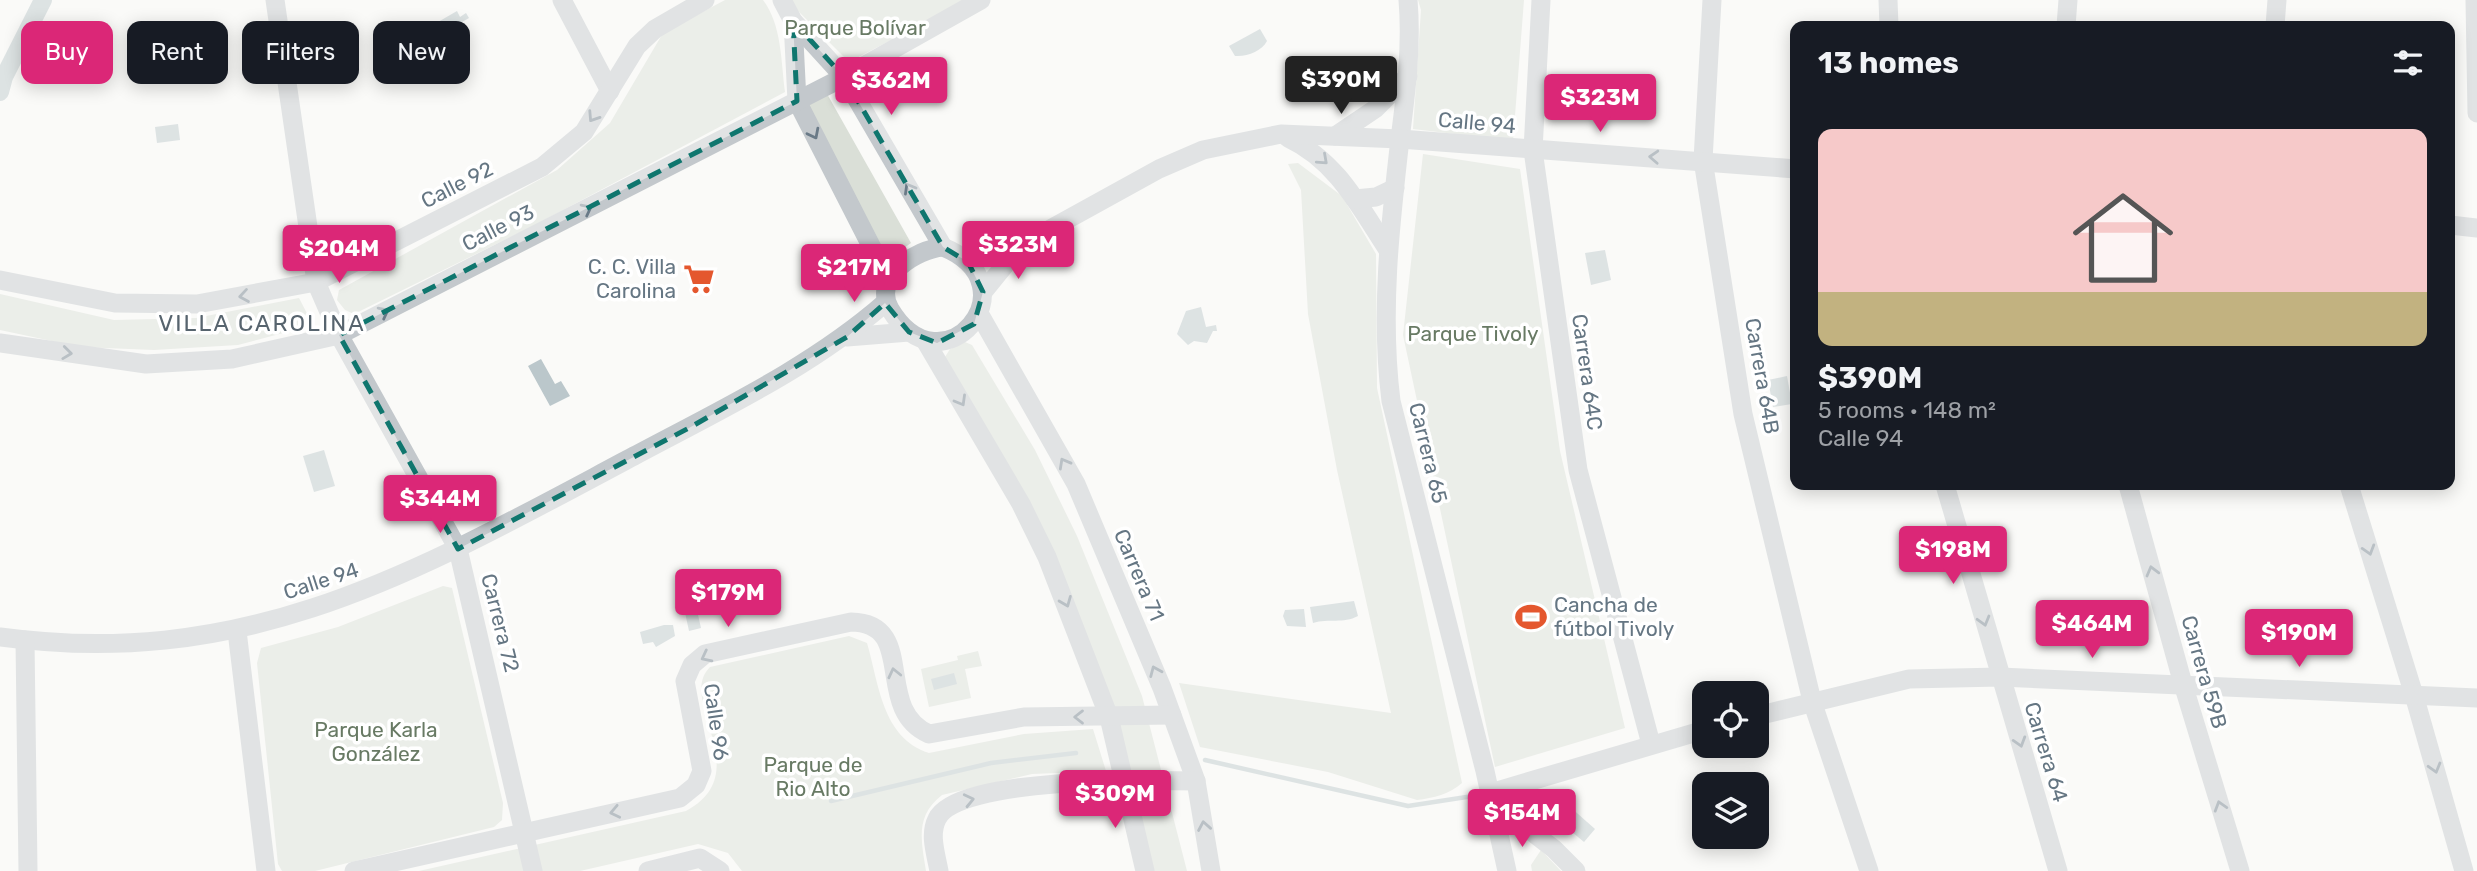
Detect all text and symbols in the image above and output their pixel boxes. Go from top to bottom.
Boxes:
park label: Parque Bolívar [784,15,926,40]
chip: Buy [21,21,113,84]
chip: Rent [127,21,228,84]
chip: Filters [242,21,359,84]
chip: New [373,21,470,84]
icon: filters [2389,44,2427,82]
text: 13 homes [1818,45,1959,81]
pin: $390M [1292,57,1390,116]
pin: $362M [842,58,940,117]
text: $390M [1301,65,1381,93]
text: $362M [851,66,931,94]
pin: $323M [1551,74,1649,134]
text: $323M [1560,83,1640,111]
street label: Calle 94 [1437,107,1517,138]
one-way arrow [589,110,602,123]
one-way arrow [805,127,819,139]
one-way arrow [1648,150,1659,165]
one-way arrow [1315,152,1328,164]
street label: Calle 92 [417,156,497,213]
icon: home [2060,175,2186,301]
one-way arrow [904,183,917,196]
street label: Calle 93 [458,199,538,256]
one-way arrow [580,203,592,217]
pin: $323M [969,222,1067,281]
pin: $204M [290,226,388,285]
text: $323M [978,230,1058,258]
text: $204M [299,234,379,262]
pin: $217M [805,244,903,304]
text: $217M [817,253,891,281]
place label: C. C. Villa Carolina [588,254,676,303]
supermarket icon: C. C. Villa Carolina [682,262,716,296]
one-way arrow [238,288,250,303]
one-way arrow [377,307,389,320]
district label: VILLA CAROLINA [158,309,366,337]
street label: Carrera 64C [1567,312,1608,432]
street label: Carrera 64B [1740,316,1785,436]
park label: Parque Tivoly [1407,321,1539,346]
one-way arrow [62,346,73,361]
text: $390M [1818,360,1922,396]
one-way arrow [953,393,966,406]
text: 5 rooms · 148 m² [1818,396,1996,424]
street label: Carrera 65 [1404,400,1453,506]
text: Calle 94 [1818,424,1903,452]
one-way arrow [1059,457,1072,470]
pin: $344M [391,476,489,535]
text: $344M [400,484,480,512]
street label: Carrera 71 [1109,525,1170,625]
pin: $198M [1904,526,2002,586]
text: $198M [1915,535,1991,563]
one-way arrow [2361,543,2375,556]
street label: Calle 94 [280,557,362,604]
one-way arrow [2145,565,2160,577]
pin: $179M [679,570,777,629]
street label: Carrera 72 [476,571,525,675]
text: $179M [691,578,765,606]
place label: Cancha de fútbol Tivoly [1554,592,1675,641]
one-way arrow [1057,596,1071,608]
sports icon: Cancha de fútbol Tivoly [1514,600,1548,634]
pin: $464M [2043,600,2141,660]
text: $464M [2052,609,2132,637]
pin: $190M [2250,610,2348,669]
street label: Carrera 59B [2176,612,2233,731]
one-way arrow [1976,615,1990,627]
text: $190M [2261,618,2337,646]
one-way arrow [701,649,714,662]
one-way arrow [1149,666,1163,678]
one-way arrow [888,667,903,679]
map controls [1692,681,1769,849]
button: locate [1692,681,1769,758]
street label: Calle 96 [699,682,734,762]
street label: Carrera 64 [2019,699,2074,805]
one-way arrow [1073,709,1084,725]
park label: Parque Karla González [314,717,438,766]
one-way arrow [2011,736,2026,748]
park label: Parque de Rio Alto [764,752,862,801]
one-way arrow [2426,761,2441,773]
pin: $309M [1066,770,1164,830]
button: layers [1692,772,1769,849]
text: $309M [1075,779,1155,807]
pin: $154M [1473,790,1571,849]
one-way arrow [963,794,975,808]
text: $154M [1484,798,1560,826]
one-way arrow [2214,800,2228,812]
one-way arrow [610,803,622,818]
one-way arrow [1197,820,1212,832]

